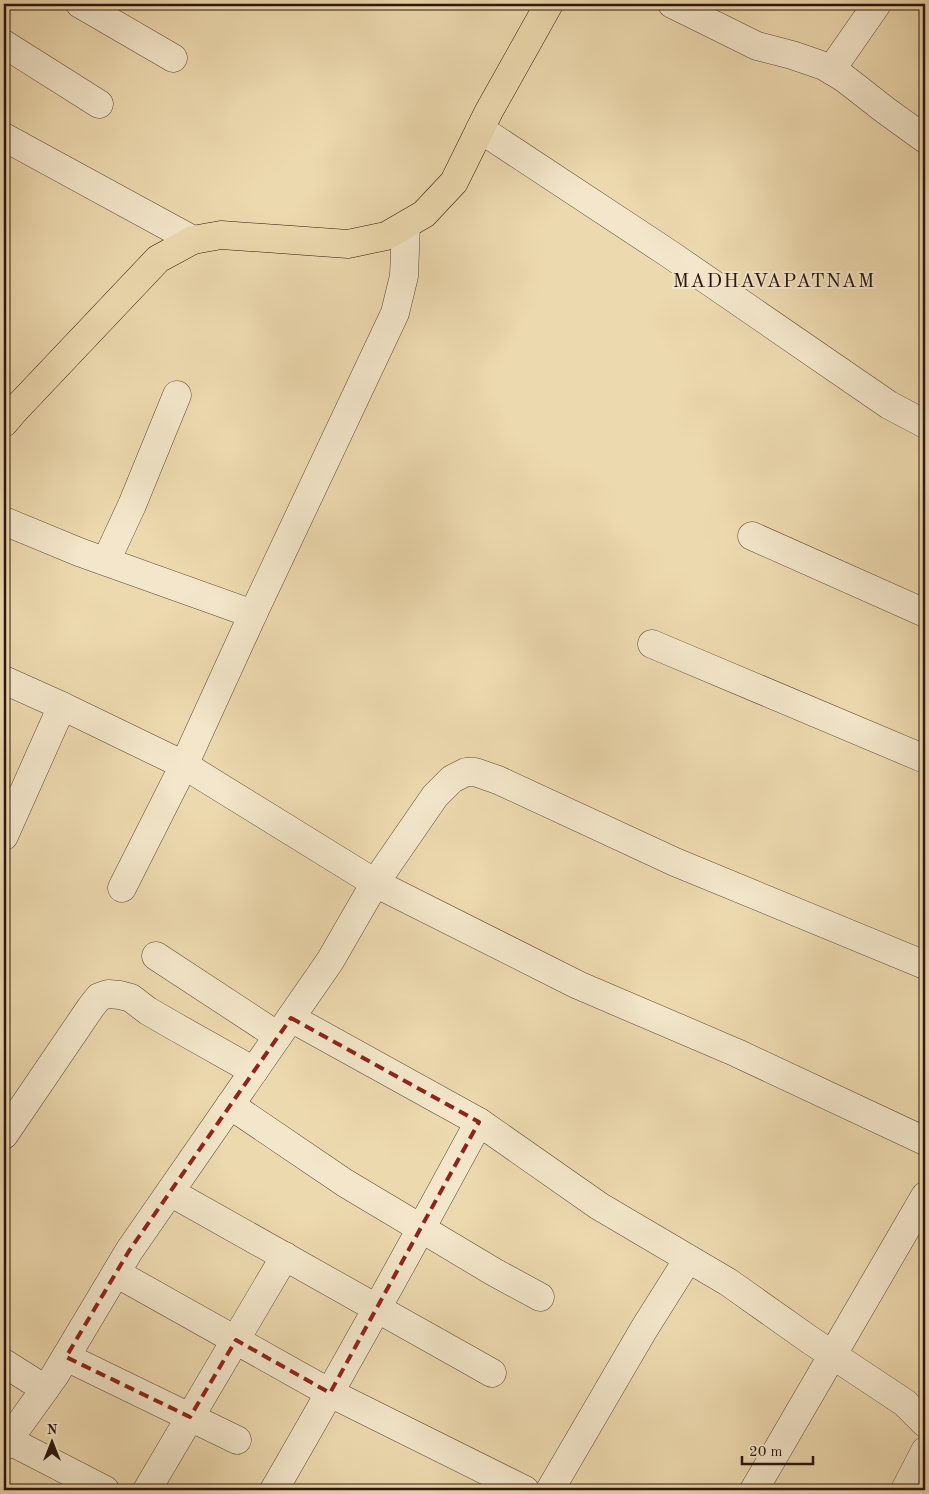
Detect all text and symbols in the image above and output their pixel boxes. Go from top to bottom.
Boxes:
district label: MADHAVAPATNAM [673,272,876,292]
north arrow [28,1416,78,1466]
text: N [47,1423,58,1437]
scale bar [742,1434,813,1466]
text: 20 m [749,1445,783,1460]

